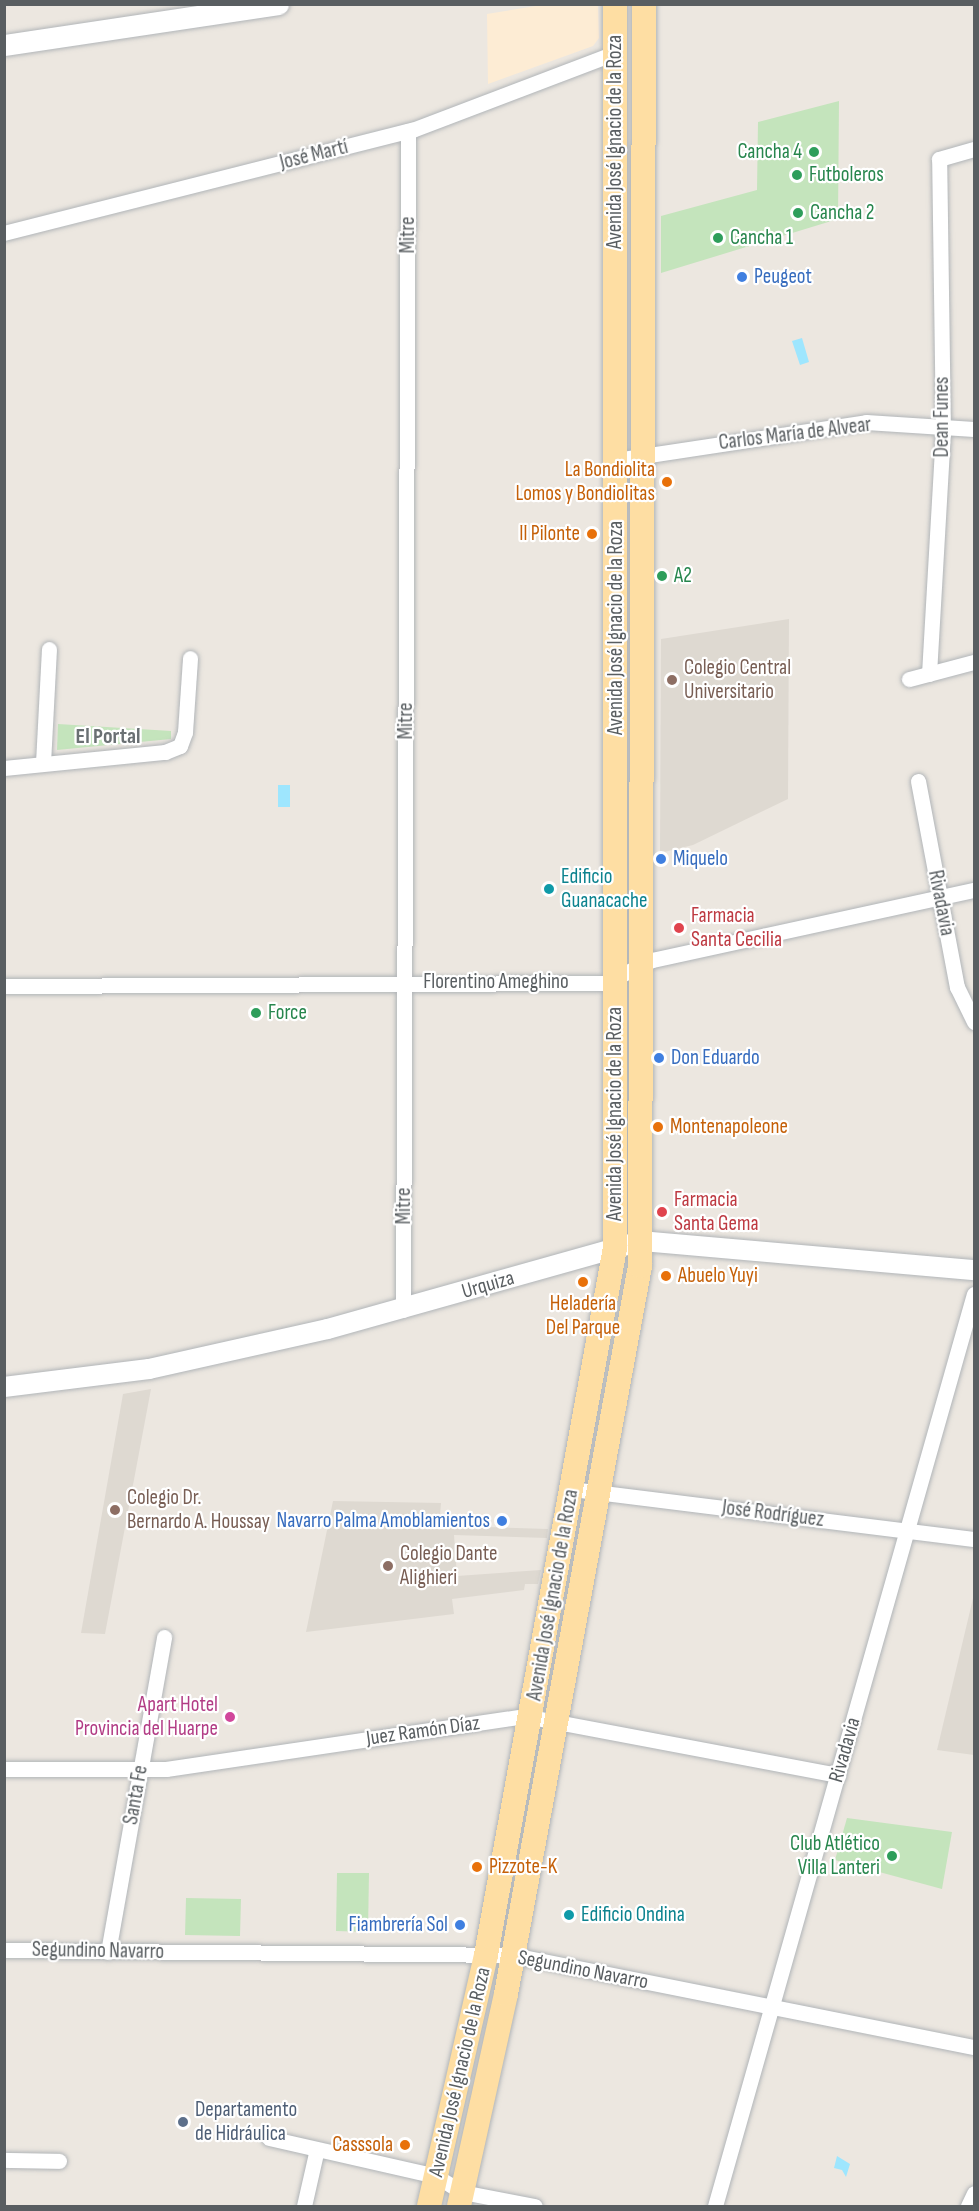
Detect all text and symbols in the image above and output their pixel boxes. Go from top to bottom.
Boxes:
street label: Avenida José Ignacio de la Roza [602,35,628,249]
street label: José Martí [277,134,351,176]
place label: Cancha 4 [738,139,802,165]
marker: Cancha 4 [807,145,821,159]
place label: Futboleros [809,162,884,188]
marker: Futboleros [790,168,804,182]
place label: Cancha 2 [810,200,874,226]
marker: Cancha 2 [791,206,805,220]
street label: Mitre [395,217,421,253]
place label: Cancha 1 [730,225,793,251]
marker: Cancha 1 [711,231,725,245]
place label: Peugeot [754,264,812,290]
marker: Peugeot [735,270,749,284]
street label: Dean Funes [929,377,955,457]
street label: Carlos María de Alvear [717,412,873,456]
place label: La Bondiolita Lomos y Bondiolitas [516,457,655,507]
marker: La Bondiolita Lomos y Bondiolitas [660,475,674,489]
place label: Il Pilonte [519,521,580,547]
street label: Avenida José Ignacio de la Roza [603,521,629,735]
marker: Il Pilonte [585,527,599,541]
place label: A2 [674,563,692,589]
marker: A2 [655,569,669,583]
place label: Colegio Central Universitario [684,655,791,705]
marker: Colegio Central Universitario [665,673,679,687]
street label: Mitre [393,703,419,739]
district label: El Portal [76,724,140,750]
place label: Miquelo [673,846,728,872]
marker: Miquelo [654,852,668,866]
place label: Edificio Guanacache [561,864,647,914]
street label: Rivadavia [922,868,960,938]
marker: Edificio Guanacache [542,882,556,896]
place label: Farmacia Santa Cecilia [691,903,782,953]
marker: Farmacia Santa Cecilia [672,921,686,935]
street label: Florentino Ameghino [423,969,569,995]
place label: Force [268,1000,307,1026]
marker: Force [249,1006,263,1020]
street label: Avenida José Ignacio de la Roza [602,1007,628,1221]
place label: Don Eduardo [671,1045,760,1071]
marker: Don Eduardo [652,1051,666,1065]
place label: Montenapoleone [670,1114,788,1140]
marker: Montenapoleone [651,1120,665,1134]
place label: Farmacia Santa Gema [674,1187,758,1237]
street label: Mitre [391,1188,417,1224]
marker: Farmacia Santa Gema [655,1205,669,1219]
place label: Abuelo Yuyi [678,1263,758,1289]
street label: Urquiza [459,1266,517,1304]
marker: Abuelo Yuyi [659,1269,673,1283]
marker: Heladería Del Parque [576,1275,590,1289]
place label: Heladería Del Parque [546,1291,620,1341]
place label: Colegio Dr. Bernardo A. Houssay [127,1485,270,1535]
street label: Avenida José Ignacio de la Roza [522,1487,584,1703]
street label: José Rodríguez [721,1495,825,1533]
marker: Colegio Dr. Bernardo A. Houssay [108,1503,122,1517]
place label: Navarro Palma Amoblamientos [276,1508,490,1534]
marker: Navarro Palma Amoblamientos [495,1514,509,1528]
place label: Colegio Dante Alighieri [400,1541,497,1591]
marker: Colegio Dante Alighieri [381,1559,395,1573]
place label: Apart Hotel Provincia del Huarpe [75,1692,218,1742]
marker: Apart Hotel Provincia del Huarpe [223,1710,237,1724]
street label: Juez Ramón Díaz [365,1711,481,1751]
street label: Rivadavia [824,1715,866,1785]
street label: Santa Fe [118,1763,154,1827]
place label: Club Atlético Villa Lanteri [790,1831,880,1881]
marker: Club Atlético Villa Lanteri [885,1849,899,1863]
place label: Pizzote-K [489,1854,557,1880]
marker: Pizzote-K [470,1860,484,1874]
place label: Edificio Ondina [581,1902,685,1928]
marker: Edificio Ondina [562,1908,576,1922]
place label: Fiambrería Sol [348,1912,448,1938]
marker: Fiambrería Sol [453,1918,467,1932]
street label: Segundino Navarro [32,1937,164,1965]
street label: Segundino Navarro [516,1945,650,1995]
street label: Avenida José Ignacio de la Roza [424,1965,496,2179]
place label: Departamento de Hidráulica [195,2097,297,2147]
marker: Departamento de Hidráulica [176,2115,190,2129]
place label: Casssola [332,2132,393,2158]
marker: Casssola [398,2138,412,2152]

